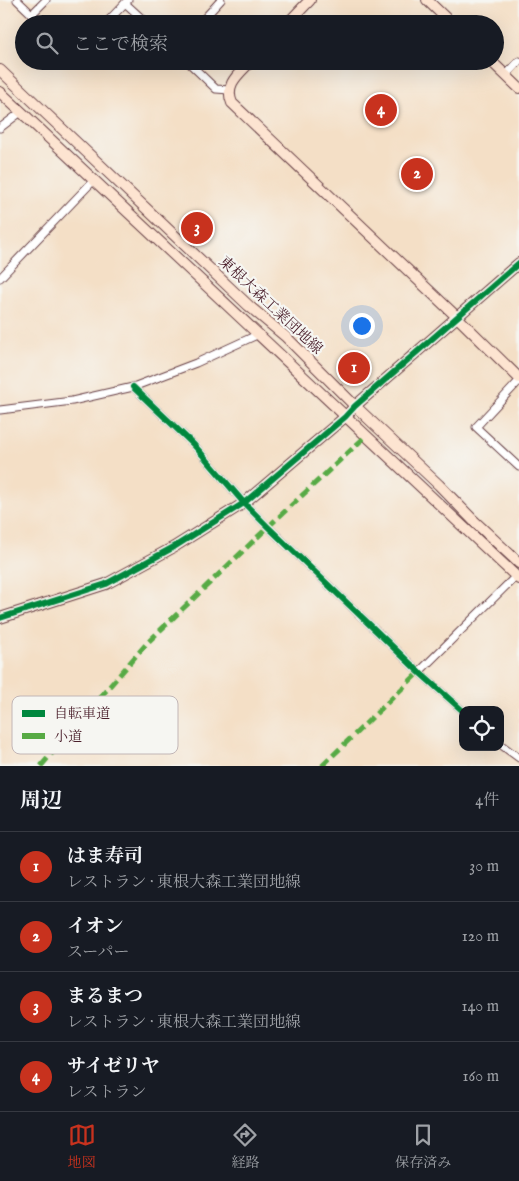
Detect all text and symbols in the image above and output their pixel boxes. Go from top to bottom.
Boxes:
search box [15,15,504,70]
icon: search [33,29,61,57]
text: ここで検索 [73,33,168,57]
pin: 4 [365,91,397,129]
pin: 2 [401,155,433,193]
pin: 3 [181,209,213,247]
street label: 東根大森工業団地線 [215,252,327,358]
your location [349,313,375,339]
pin: 1 [338,349,370,387]
legend [12,696,178,754]
text: 自転車道 [54,705,110,723]
map controls [459,706,504,751]
button: locate [459,706,504,751]
text: 小道 [54,728,82,746]
text: 周辺 [20,788,62,815]
text: 4件 [475,791,499,811]
text: はま寿司 [67,845,143,869]
text: 1 [33,857,39,877]
text: 30 m [469,857,499,877]
text: レストラン · 東根大森工業団地線 [67,873,301,893]
text: イオン [67,915,123,939]
text: 2 [32,927,40,947]
text: 120 m [462,927,499,947]
text: スーパー [67,943,129,963]
text: まるまつ [67,985,143,1009]
text: 3 [33,997,39,1017]
text: 140 m [461,997,499,1017]
text: レストラン · 東根大森工業団地線 [67,1013,301,1033]
text: サイゼリヤ [67,1055,160,1079]
text: 4 [32,1067,40,1087]
text: 160 m [463,1067,499,1087]
text: レストラン [67,1083,147,1103]
tab: 地図 [68,1121,96,1172]
tab: 経路 [231,1121,259,1172]
tab: 保存済み [395,1121,451,1172]

